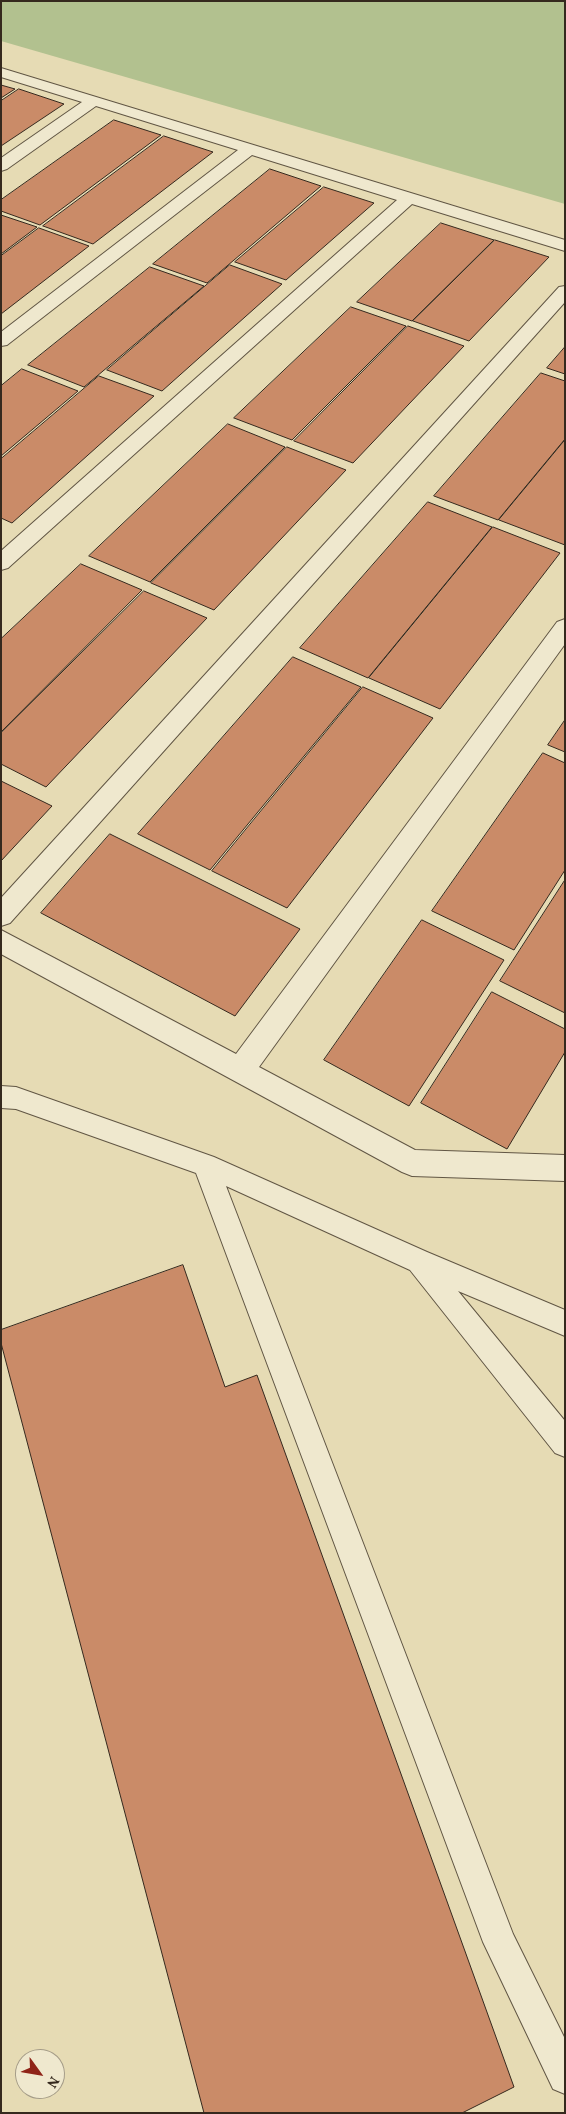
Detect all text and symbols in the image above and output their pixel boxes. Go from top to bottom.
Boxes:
north arrow [15,2049,65,2099]
text: N [42,2072,63,2091]

